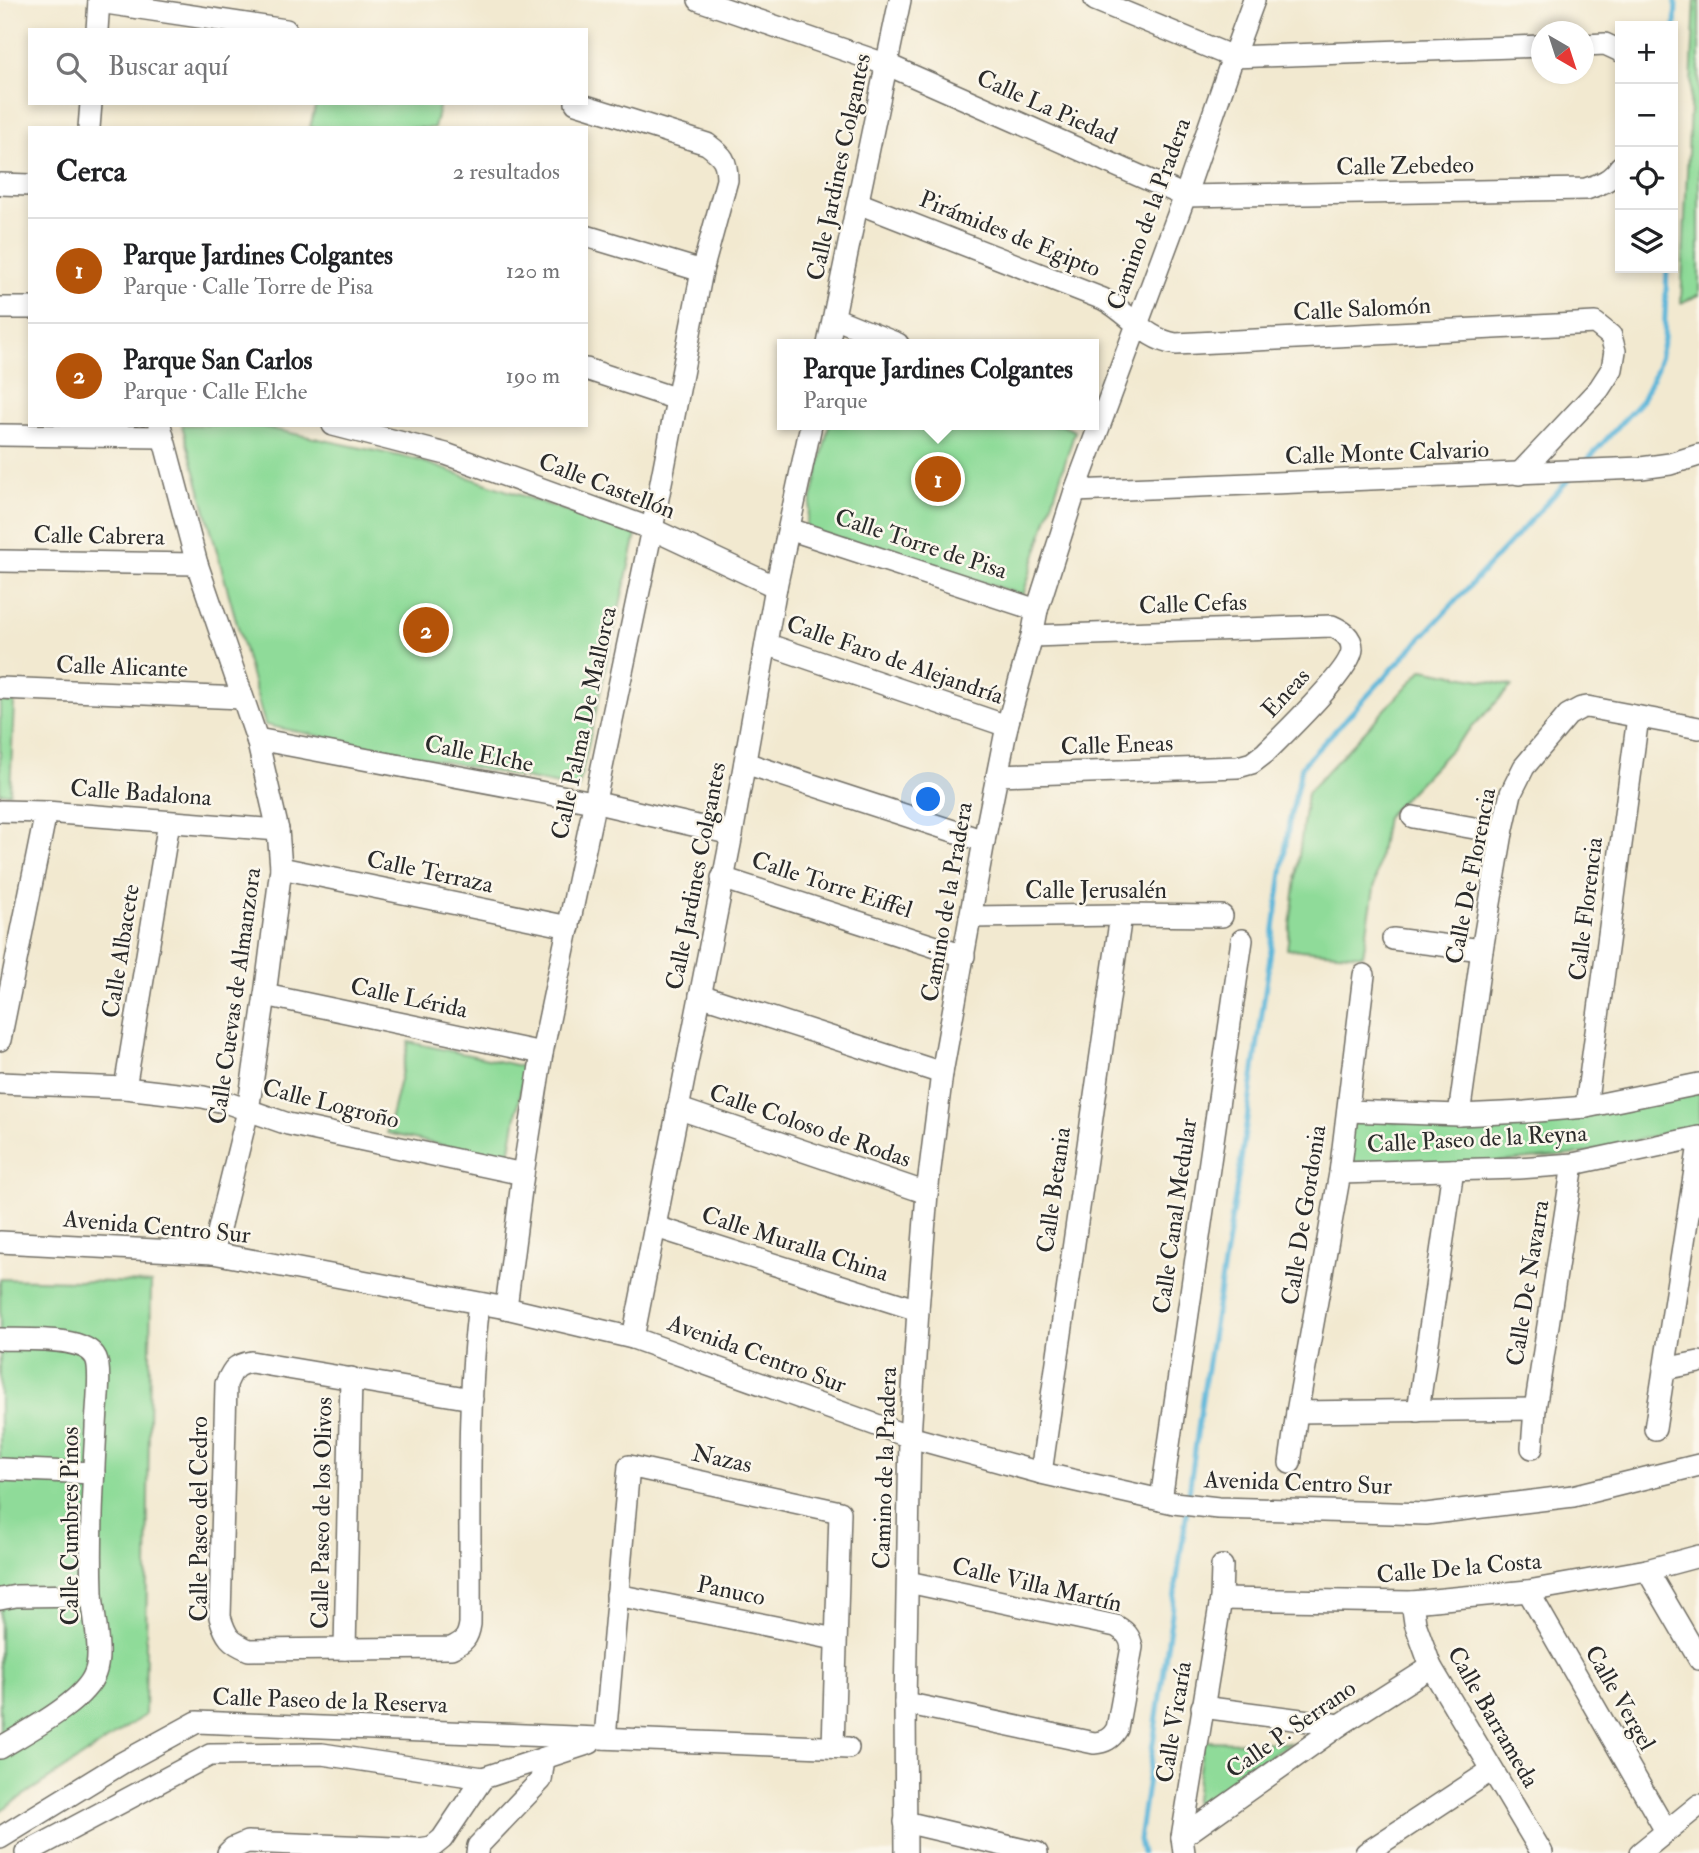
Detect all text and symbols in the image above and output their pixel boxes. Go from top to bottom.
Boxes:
north arrow [1531,21,1594,84]
map controls [1615,21,1678,273]
button: + [1615,21,1678,84]
search box [28,28,588,105]
icon: search [52,48,90,86]
text: Buscar aquí [108,51,228,83]
street label: Calle Jardines Colgantes [800,51,878,283]
street label: Calle La Piedad [972,62,1122,152]
button: − [1615,84,1678,147]
street label: Camino de la Pradera [1100,112,1199,314]
button: locate [1615,147,1678,210]
street label: Calle Zebedeo [1336,149,1474,183]
text: Cerca [56,153,126,190]
text: 2 resultados [453,157,560,186]
street label: Pirámides de Egipto [915,184,1105,284]
button: layers [1615,210,1678,273]
text: Parque Jardines Colgantes [123,240,393,272]
text: 1 [75,256,83,285]
text: 120 m [506,256,560,285]
text: Parque · Calle Torre de Pisa [123,272,373,301]
street label: Calle Salomón [1292,290,1432,328]
popup [777,339,1099,430]
text: Parque San Carlos [123,345,313,377]
text: Parque Jardines Colgantes [803,354,1073,386]
text: 2 [73,361,85,390]
text: 190 m [506,361,560,390]
text: Parque · Calle Elche [123,377,307,406]
text: Parque [803,386,867,415]
street label: Calle Monte Calvario [1284,434,1490,472]
street label: Calle Castellón [534,446,680,526]
pin: 1 [915,453,961,505]
street label: Calle Torre de Pisa [831,502,1012,587]
street label: Calle Cabrera [33,519,166,553]
street label: Calle Cefas [1138,587,1248,621]
street label: Calle Palma De Mallorca [544,603,624,842]
pin: 2 [403,604,449,656]
street label: Calle Faro de Alejandría [782,608,1009,712]
street label: Calle Alicante [56,649,188,685]
street label: Eneas [1255,661,1317,725]
street label: Calle Elche [422,728,536,780]
street label: Calle Eneas [1060,728,1174,762]
street label: Calle Jardines Colgantes [659,759,733,993]
street label: Calle Badalona [69,773,214,813]
your location [911,782,945,816]
street label: Calle De Florencia [1439,784,1504,967]
street label: Camino de la Pradera [914,798,980,1004]
street label: Calle Florencia [1562,834,1610,983]
street label: Calle Terraza [364,843,497,901]
street label: Calle Torre Eiffel [748,844,916,926]
street label: Calle Cuevas de Almanzora [202,865,269,1126]
street label: Calle Jerusalén [1025,875,1167,906]
street label: Calle Albacete [95,882,147,1020]
street label: Calle Lérida [348,970,471,1026]
street label: Calle Logroño [259,1072,403,1136]
street label: Calle Coloso de Rodas [705,1077,915,1175]
street label: Calle Canal Medular [1146,1116,1204,1316]
street label: Calle Paseo de la Reyna [1366,1118,1589,1160]
street label: Calle De Gordonia [1274,1122,1334,1307]
street label: Calle Betania [1030,1124,1078,1255]
street label: Calle De Navarra [1500,1197,1557,1368]
street label: Calle Muralla China [698,1199,893,1289]
street label: Avenida Centro Sur [61,1203,252,1251]
street label: Avenida Centro Sur [662,1307,851,1401]
street label: Camino de la Pradera [866,1365,904,1570]
street label: Calle Paseo de los Olivos [304,1397,340,1629]
street label: Calle Paseo del Cedro [184,1416,215,1622]
street label: Calle Cumbres Pinos [55,1426,86,1626]
street label: Nazas [689,1438,755,1480]
street label: Avenida Centro Sur [1203,1464,1392,1502]
street label: Calle De la Costa [1375,1545,1544,1591]
street label: Calle Villa Martín [949,1550,1125,1620]
street label: Panuco [694,1569,768,1613]
street label: Calle Vergel [1577,1640,1663,1756]
street label: Calle Barrameda [1440,1641,1547,1794]
street label: Calle Vicaría [1149,1658,1199,1785]
street label: Calle P. Serrano [1220,1673,1362,1785]
street label: Calle Paseo de la Reserva [212,1681,449,1721]

